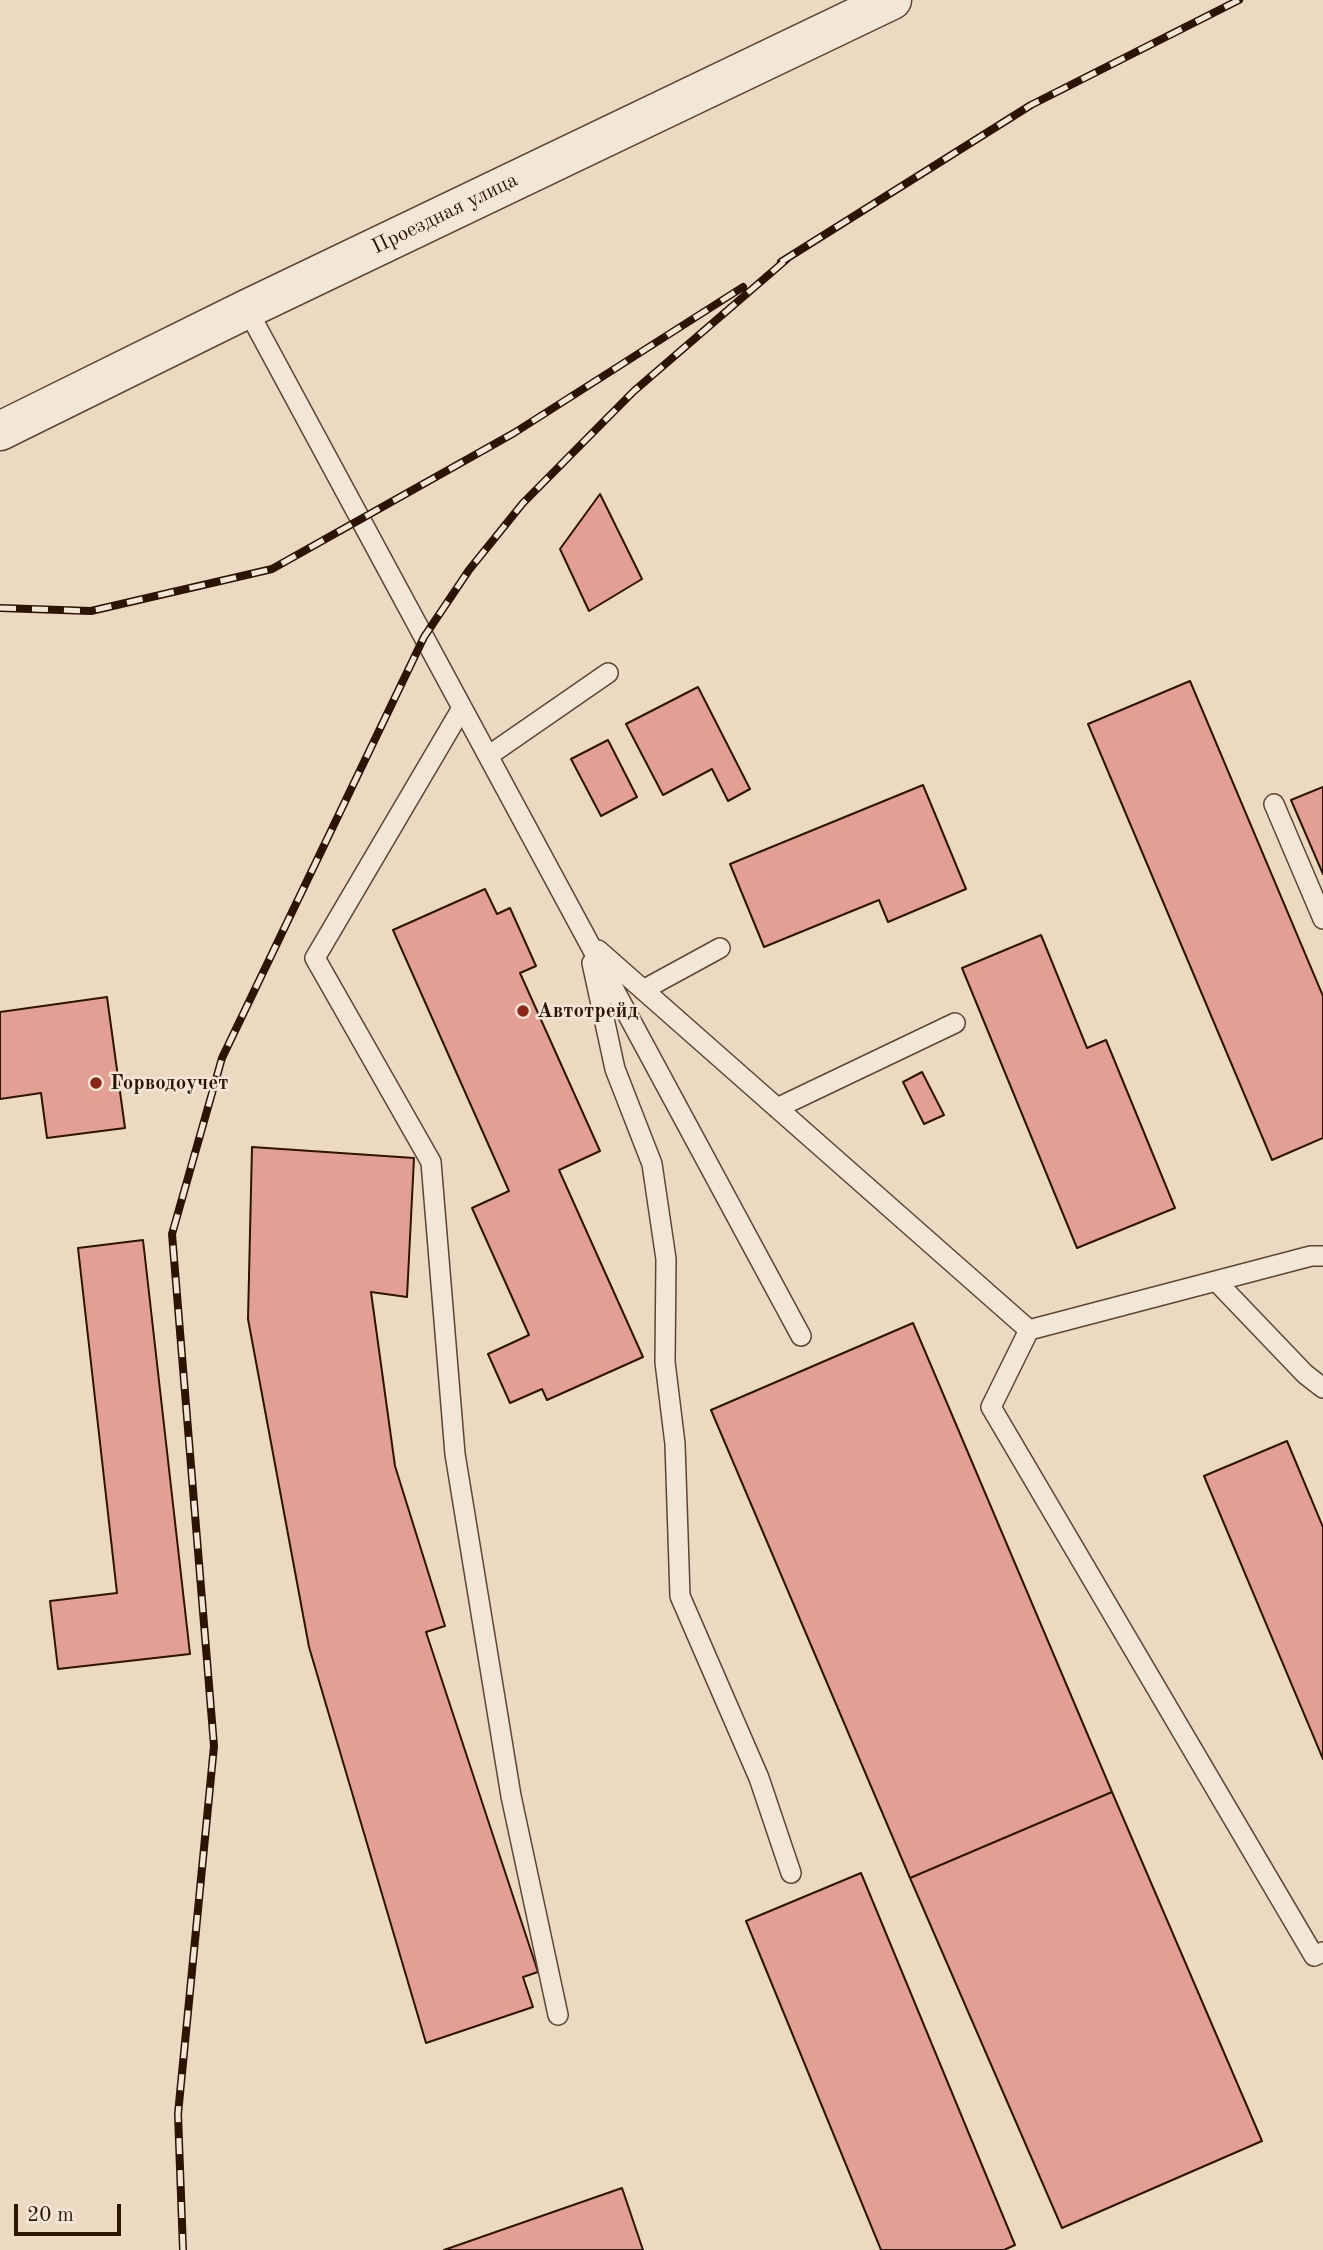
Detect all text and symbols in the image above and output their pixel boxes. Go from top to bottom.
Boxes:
street label: Проездная улица [368,168,522,260]
place label: Автотрейд [537,998,638,1024]
marker: Автотрейд [515,1003,531,1019]
place label: Горводоучет [110,1070,228,1096]
marker: Горводоучет [88,1075,104,1091]
scale bar [18,2190,124,2234]
text: 20 m [27,2205,74,2226]

